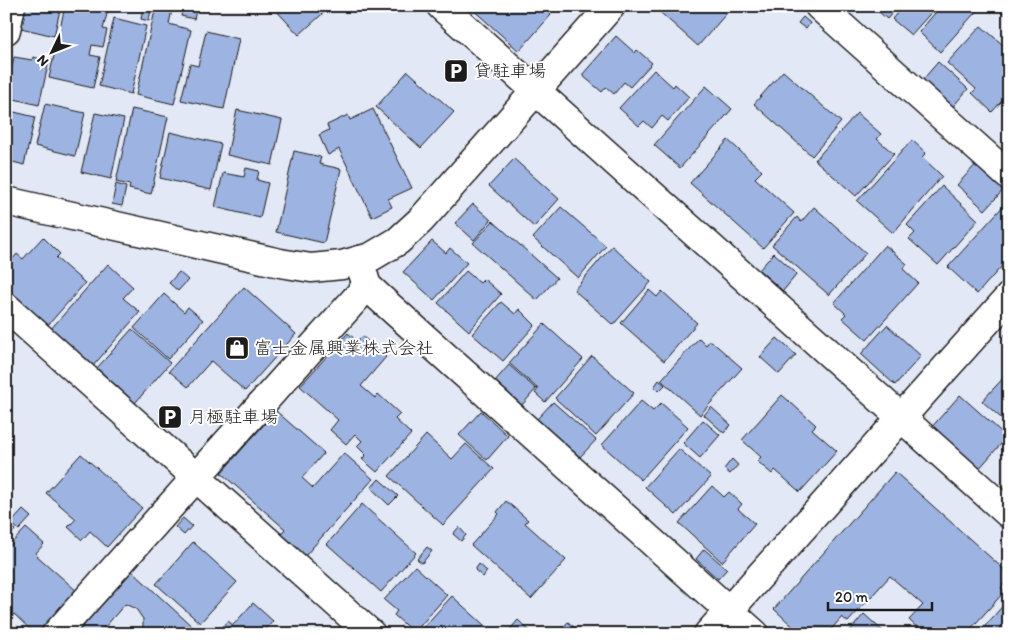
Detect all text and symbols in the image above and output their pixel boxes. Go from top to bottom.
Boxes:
north arrow [28,28,78,78]
text: N [33,51,52,70]
parking icon: 貸駐車場 [443,58,469,84]
place label: 貸駐車場 [474,60,546,82]
shop icon: 富士金属興業株式会社 [224,335,250,361]
place label: 富士金属興業株式会社 [254,337,434,359]
parking icon: 月極駐車場 [157,404,183,430]
place label: 月極駐車場 [188,406,278,428]
scale bar [828,580,931,612]
text: 20 m [835,588,869,606]

